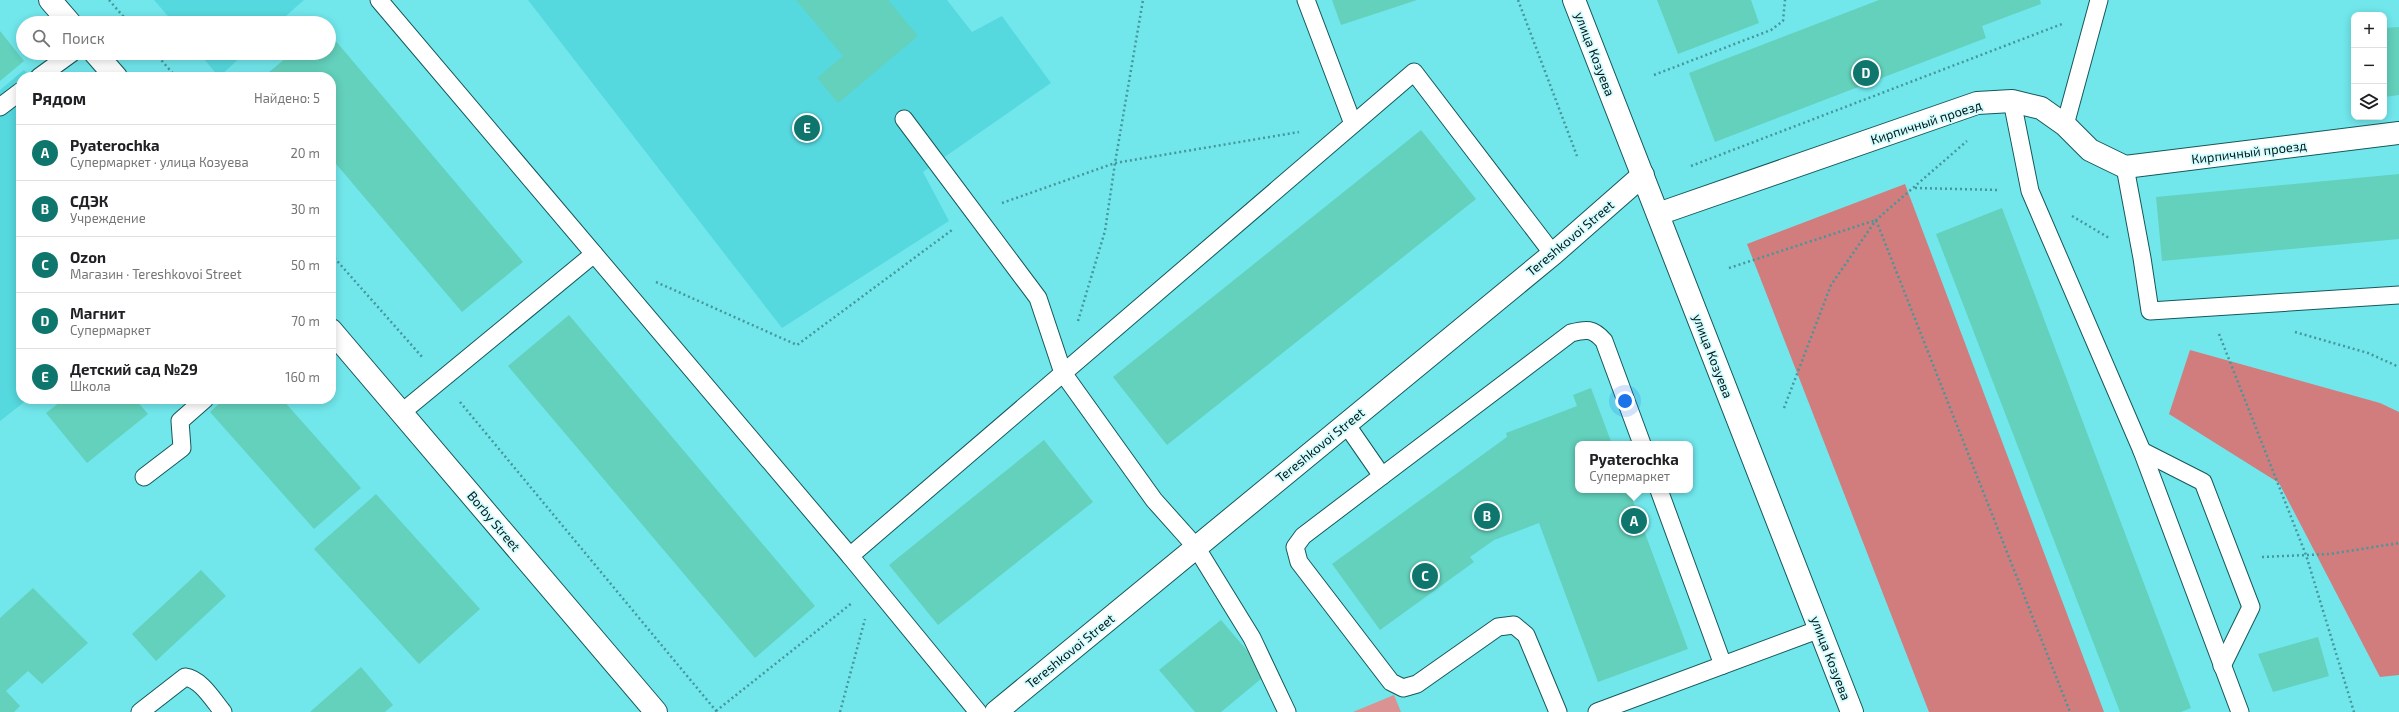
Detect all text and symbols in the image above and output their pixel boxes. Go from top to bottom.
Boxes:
street label: улица Козуева [1572,10,1618,98]
map controls [2351,12,2387,120]
button: + [2351,12,2387,48]
search box [16,16,336,60]
icon: search [30,27,52,49]
text: Поиск [62,29,105,47]
button: − [2351,48,2387,84]
pin: D [1853,58,1879,88]
button: layers [2351,84,2387,120]
text: Рядом [32,88,86,108]
text: Найдено: 5 [254,90,320,106]
street label: Кирпичный проезд [1868,96,1984,148]
pin: E [794,113,820,143]
text: Pyaterochka [70,136,160,154]
street label: Кирпичный проезд [2190,137,2308,167]
text: A [41,145,49,161]
text: 20 m [291,145,320,161]
text: Супермаркет · улица Козуева [70,154,249,170]
text: СДЭК [70,192,108,210]
street label: Tereshkovoi Street [1523,197,1617,279]
text: B [41,201,49,217]
text: 30 m [291,201,320,217]
text: Учреждение [70,210,146,226]
text: Ozon [70,248,106,266]
text: C [41,257,49,273]
text: 50 m [291,257,320,273]
text: Магазин · Tereshkovoi Street [70,266,242,282]
text: Магнит [70,304,125,322]
street label: улица Козуева [1690,312,1736,400]
text: D [41,313,49,329]
text: 70 m [291,313,320,329]
text: Супермаркет [70,322,151,338]
text: Детский сад №29 [70,360,198,378]
text: E [41,369,49,385]
text: 160 m [285,369,320,385]
text: Школа [70,378,111,394]
your location [1615,391,1635,411]
street label: Tereshkovoi Street [1272,404,1368,486]
popup [1575,441,1693,493]
text: Pyaterochka [1589,450,1679,468]
text: Супермаркет [1589,468,1670,484]
street label: Borby Street [464,488,524,554]
pin: B [1474,501,1500,531]
pin: A [1621,506,1647,536]
pin: C [1412,561,1438,591]
street label: Tereshkovoi Street [1022,610,1118,692]
street label: улица Козуева [1808,614,1854,702]

